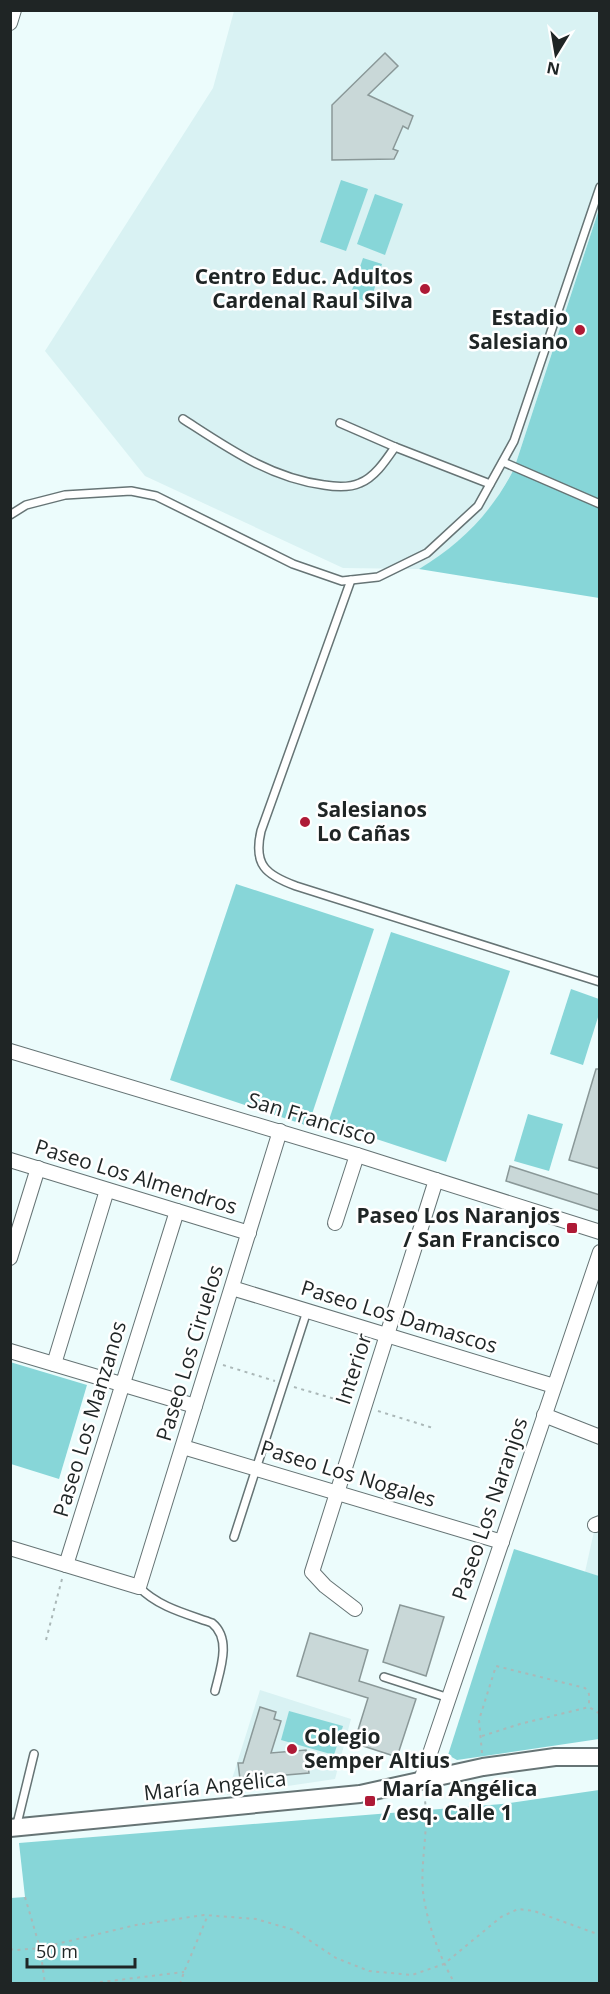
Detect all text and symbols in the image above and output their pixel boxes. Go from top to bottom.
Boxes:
north arrow [526,24,586,84]
text: N [545,57,562,81]
place label: Centro Educ. Adultos Cardenal Raul Silva [195,262,413,314]
marker: Centro Educ. Adultos Cardenal Raul Silva [418,282,432,296]
place label: Estadio Salesiano [469,303,568,355]
marker: Estadio Salesiano [573,323,587,337]
place label: Salesianos Lo Cañas [317,795,427,847]
marker: Salesianos Lo Cañas [298,815,312,829]
street label: San Francisco [244,1085,380,1151]
street label: Paseo Los Almendros [32,1132,241,1220]
place label: Paseo Los Naranjos / San Francisco [356,1201,560,1253]
marker: Paseo Los Naranjos / San Francisco [565,1221,579,1235]
street label: Paseo Los Ciruelos [149,1261,229,1444]
street label: Paseo Los Damascos [298,1273,501,1359]
street label: Paseo Los Manzanos [46,1317,132,1520]
street label: Interior [328,1329,378,1408]
street label: Paseo Los Naranjos [445,1413,534,1604]
street label: Paseo Los Nogales [257,1433,439,1513]
place label: Colegio Semper Altius [304,1722,450,1774]
marker: Colegio Semper Altius [285,1742,299,1756]
street label: María Angélica [142,1764,288,1806]
place label: María Angélica / esq. Calle 1 [382,1774,537,1826]
marker: María Angélica / esq. Calle 1 [363,1794,377,1808]
scale bar [27,1931,135,1969]
text: 50 m [36,1939,78,1963]

